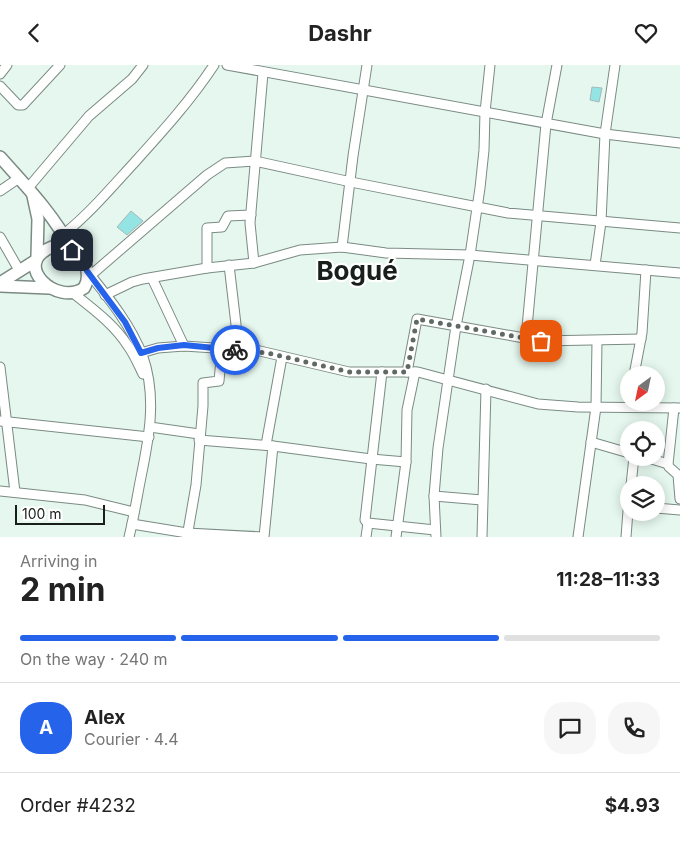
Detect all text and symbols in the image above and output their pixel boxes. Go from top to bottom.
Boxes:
icon: back [20,19,48,47]
icon: heart [632,19,660,47]
text: Dashr [308,20,372,46]
pin [51,229,93,271]
icon: home [58,236,86,264]
district label: Bogué [316,255,398,286]
pin [520,320,562,362]
courier [210,325,260,375]
icon: bag [527,327,555,355]
icon: bike [221,336,249,364]
north arrow [620,366,665,411]
map controls [620,366,665,521]
button: locate [620,421,665,466]
button: layers [620,476,665,521]
scale bar [15,502,105,525]
text: 100 m [22,505,62,522]
text: Arriving in [20,551,97,571]
text: 11:28–11:33 [556,568,660,591]
text: 2 min [20,570,106,609]
text: On the way · 240 m [20,649,168,669]
button: chat [544,702,596,754]
button: phone [608,702,660,754]
text: Alex [84,706,125,729]
text: A [39,716,53,739]
text: Courier · 4.4 [84,729,179,749]
text: Order #4232 [20,794,136,817]
text: $4.93 [605,794,660,817]

